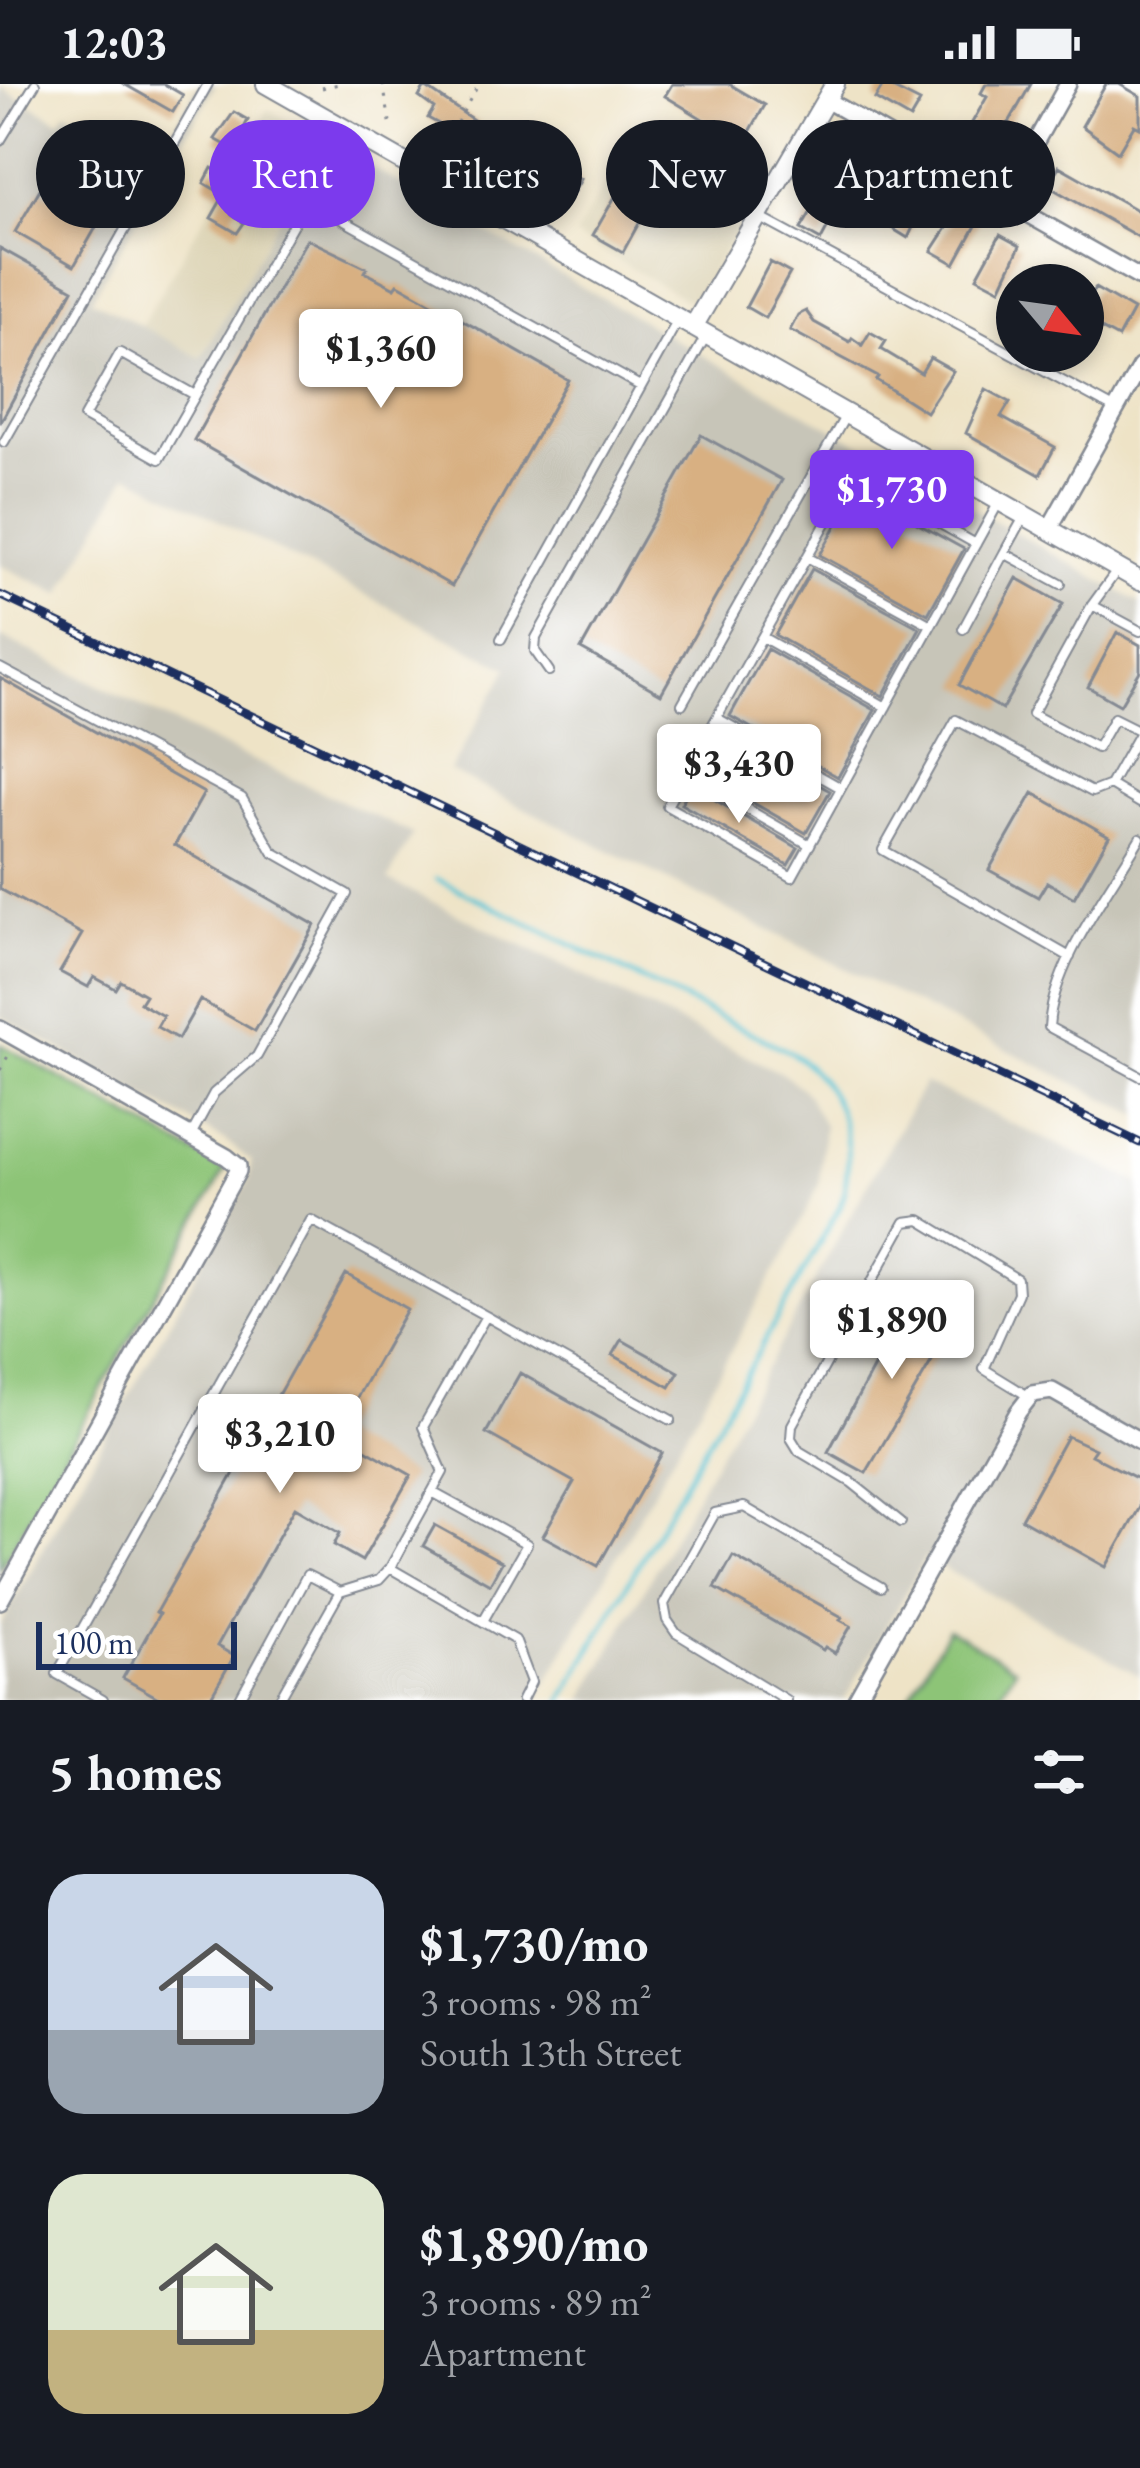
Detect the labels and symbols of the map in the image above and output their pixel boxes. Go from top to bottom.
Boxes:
north arrow [996,264,1104,372]
pin: $1,360 [283,309,479,411]
pin: $1,730 [794,450,990,552]
pin: $3,430 [641,724,837,826]
pin: $1,890 [794,1280,990,1382]
pin: $3,210 [182,1394,378,1496]
scale bar [36,1616,237,1669]

